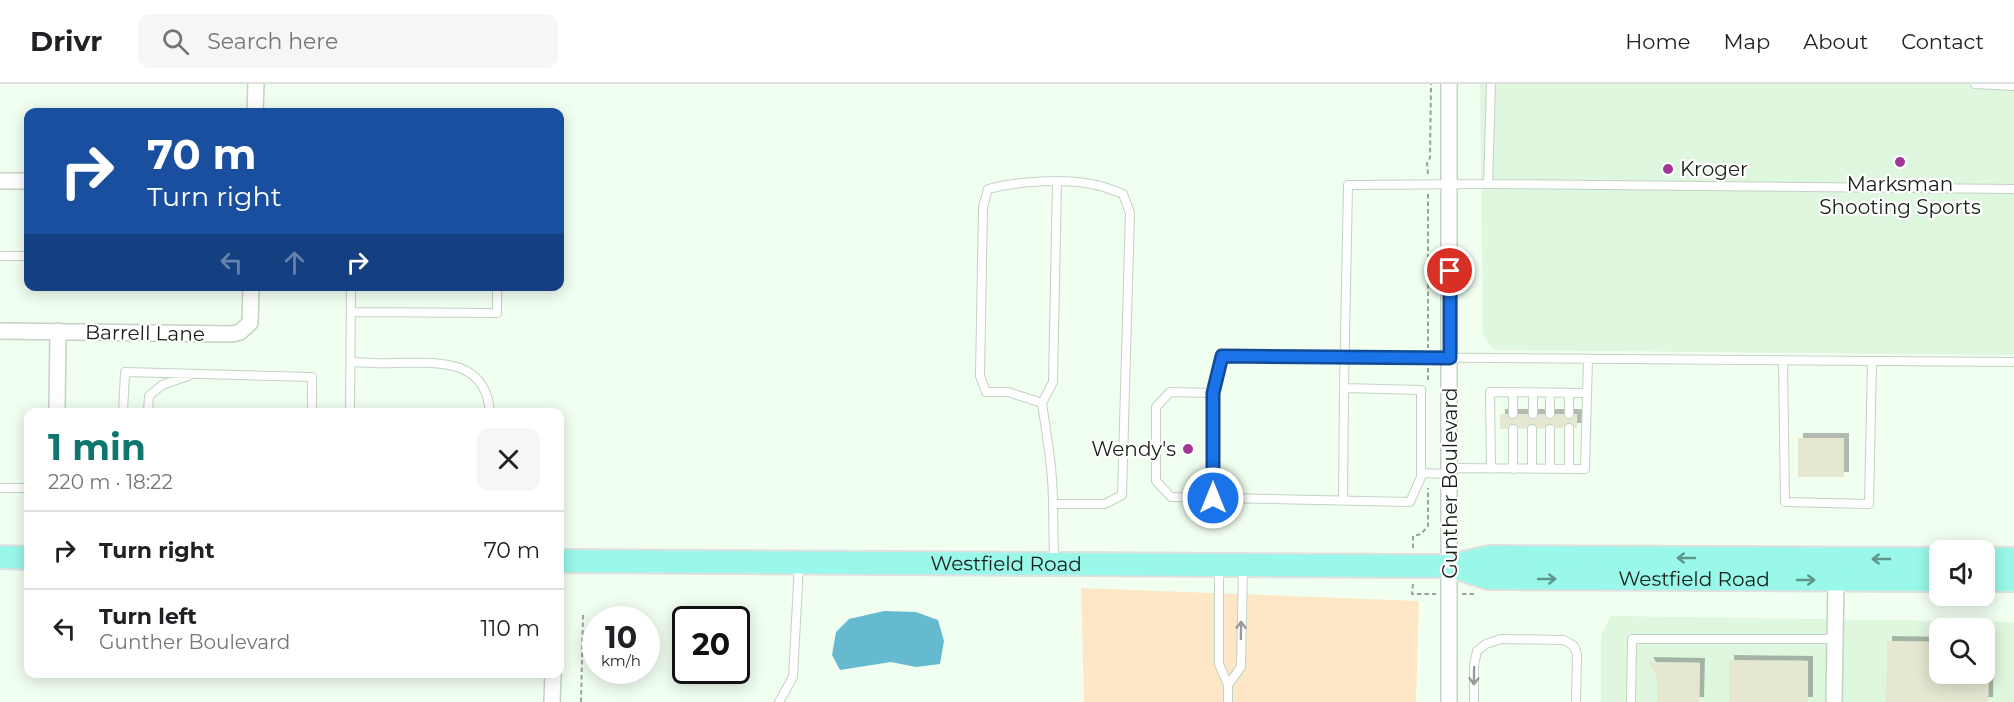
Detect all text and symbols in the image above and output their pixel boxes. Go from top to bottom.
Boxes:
search box [138,14,558,68]
text: Drivr [30,24,102,58]
icon: search [159,25,192,58]
text: Search here [207,28,338,55]
text: Home [1625,29,1690,54]
text: Map [1723,29,1770,54]
text: About [1803,29,1868,54]
text: Contact [1901,29,1984,54]
text: 70 m [147,128,257,180]
icon: right [48,132,126,210]
marker: Marksman Shooting Sports [1893,155,1907,169]
place label: Kroger [1680,157,1748,181]
marker: Kroger [1661,162,1675,176]
place label: Marksman Shooting Sports [1819,172,1981,219]
text: Turn right [147,180,282,213]
pin [1424,245,1475,296]
icon: left [215,246,248,279]
icon: ahead [278,246,311,279]
icon: right [341,246,374,279]
icon: arrive [1433,254,1466,287]
street label: Barrell Lane [85,320,205,346]
street label: Gunther Boulevard [1438,387,1462,579]
text: 1 min [48,425,146,469]
button: close [477,428,540,491]
place label: Wendy's [1091,437,1176,461]
marker: Wendy's [1181,442,1195,456]
position arrow [1181,466,1245,530]
text: 220 m · 18:22 [48,470,173,494]
icon: right [48,534,81,567]
text: Turn right [99,537,214,564]
text: 70 m [484,537,540,564]
map controls [1929,540,1995,684]
button: sound [1929,540,1995,606]
street label: Westfield Road [930,551,1082,576]
one-way arrow [1677,552,1697,564]
one-way arrow [1872,553,1892,565]
street label: Westfield Road [1618,567,1770,591]
one-way arrow [1536,573,1556,585]
one-way arrow [1795,574,1815,585]
text: Turn left [99,603,197,630]
speed limit sign: 20 [672,606,750,684]
icon: left [48,612,81,645]
text: 110 m [480,615,540,642]
button: search [1929,618,1995,684]
text: 10 [605,619,637,656]
one-way arrow [1236,621,1247,641]
text: Gunther Boulevard [99,630,290,654]
text: km/h [601,651,641,670]
one-way arrow [1468,666,1480,686]

